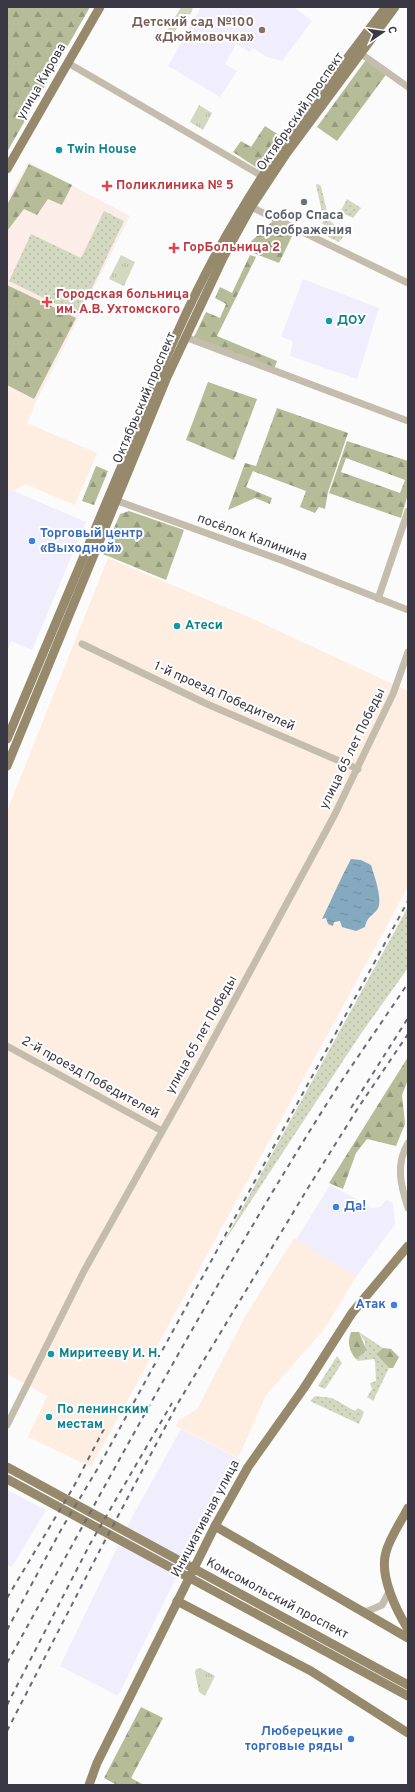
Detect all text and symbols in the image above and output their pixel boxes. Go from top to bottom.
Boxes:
north arrow [363,12,403,52]
place label: Детский сад №100 «Дюймовочка» [132,15,254,46]
marker: Детский сад №100 «Дюймовочка» [257,25,267,35]
text: С [384,25,399,35]
street label: улица Кирова [14,41,70,123]
street label: Октябрьский проспект [254,50,348,174]
place label: Twin House [67,142,136,158]
marker: Twin House [54,145,64,155]
place label: Поликлиника № 5 [116,178,234,194]
marker: Поликлиника № 5 [101,180,113,192]
marker: Собор Спаса Преображения [299,197,309,207]
place label: Собор Спаса Преображения [256,208,352,239]
place label: ГорБольница 2 [183,240,280,256]
marker: ГорБольница 2 [168,242,180,254]
place label: Городская больница им. А.В. Ухтомского [56,287,189,318]
marker: Городская больница им. А.В. Ухтомского [41,296,53,308]
place label: ДОУ [337,313,366,329]
marker: ДОУ [324,316,334,326]
street label: Октябрьский проспект [110,330,180,466]
street label: посёлок Калинина [195,511,309,565]
place label: Торговый центр «Выходной» [40,526,143,557]
marker: Торговый центр «Выходной» [27,536,37,546]
place label: Атеси [185,618,223,634]
marker: Атеси [172,621,182,631]
street label: 1-й проезд Победителей [151,659,297,735]
street label: улица 65 лет Победы [317,686,389,812]
street label: улица 65 лет Победы [163,973,241,1097]
street label: 2-й проезд Победителей [18,1033,162,1123]
place label: Да! [344,1199,366,1215]
marker: Да! [331,1202,341,1212]
place label: Атак [356,1297,386,1313]
marker: Атак [389,1300,399,1310]
place label: Миритееву И. Н. [59,1346,161,1362]
marker: Миритееву И. Н. [46,1349,56,1359]
place label: По ленинским местам [57,1402,149,1433]
marker: По ленинским местам [44,1412,54,1422]
street label: Инициативная улица [168,1458,244,1580]
street label: Комсомольский проспект [203,1555,351,1643]
place label: Люберецкие торговые ряды [245,1724,343,1755]
marker: Люберецкие торговые ряды [346,1734,356,1744]

